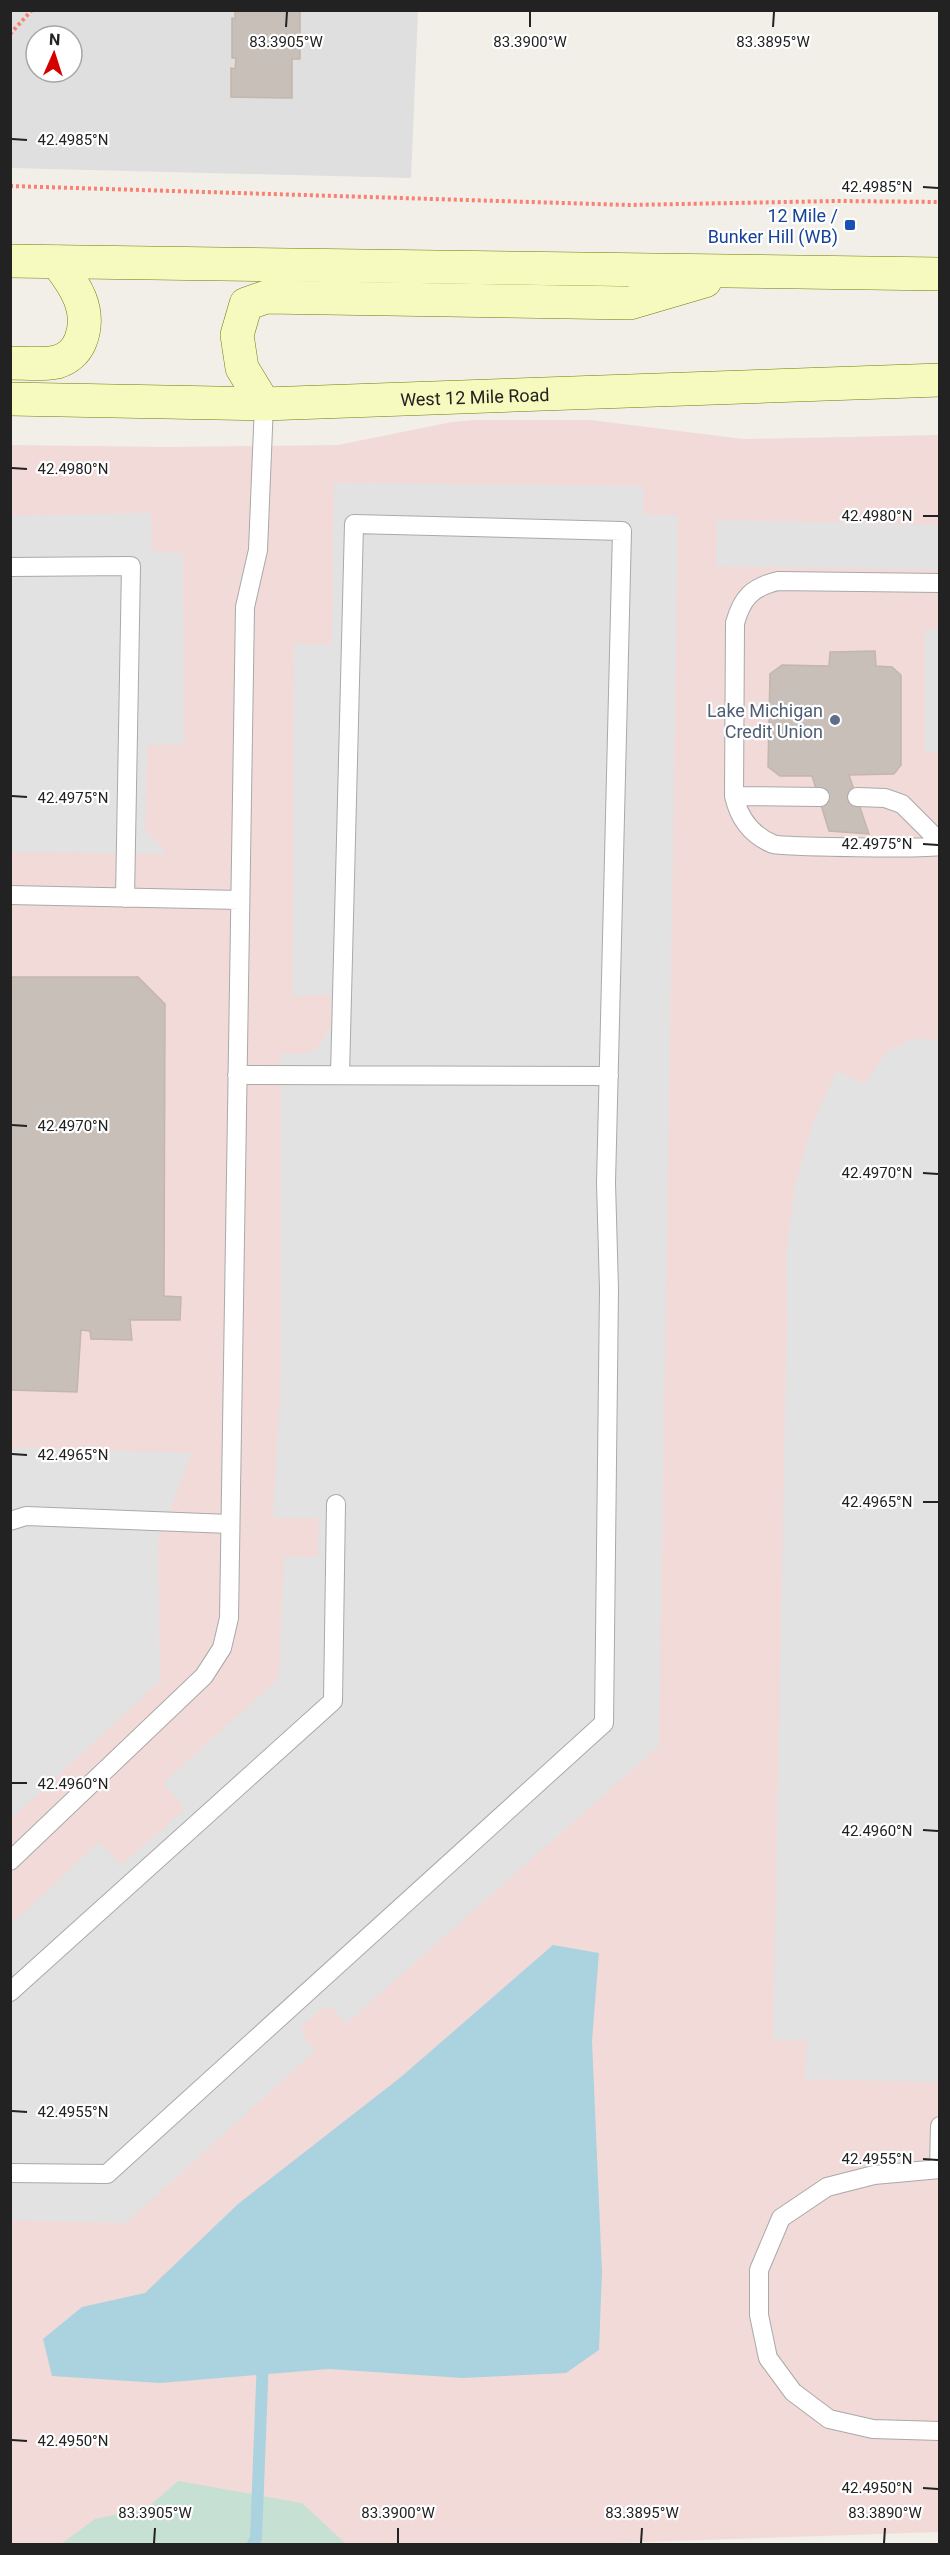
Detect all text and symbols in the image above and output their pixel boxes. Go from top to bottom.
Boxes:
north arrow [24,24,84,84]
text: N [49,30,61,49]
text: 83.3905°W [249,33,323,51]
text: 83.3900°W [493,33,567,51]
text: 83.3895°W [736,33,810,51]
text: 42.4985°N [38,131,108,149]
text: 42.4985°N [842,178,912,196]
place label: 12 Mile / Bunker Hill (WB) [708,205,838,248]
marker: 12 Mile / Bunker Hill (WB) [843,218,857,232]
street label: West 12 Mile Road [400,383,550,410]
text: 42.4980°N [38,460,108,478]
text: 42.4980°N [842,507,912,525]
place label: Lake Michigan Credit Union [707,700,823,742]
marker: Lake Michigan Credit Union [828,713,842,727]
text: 42.4975°N [38,789,108,807]
text: 42.4975°N [842,835,912,853]
text: 42.4970°N [38,1117,108,1135]
text: 42.4970°N [842,1164,912,1182]
text: 42.4965°N [38,1446,108,1464]
text: 42.4965°N [842,1493,912,1511]
text: 42.4960°N [38,1775,108,1793]
text: 42.4960°N [842,1822,912,1840]
text: 42.4955°N [38,2103,108,2121]
text: 42.4955°N [842,2150,912,2168]
text: 42.4950°N [38,2432,108,2450]
text: 42.4950°N [842,2479,912,2497]
text: 83.3905°W [118,2504,192,2522]
text: 83.3900°W [361,2504,435,2522]
text: 83.3895°W [605,2504,679,2522]
text: 83.3890°W [848,2504,922,2522]

